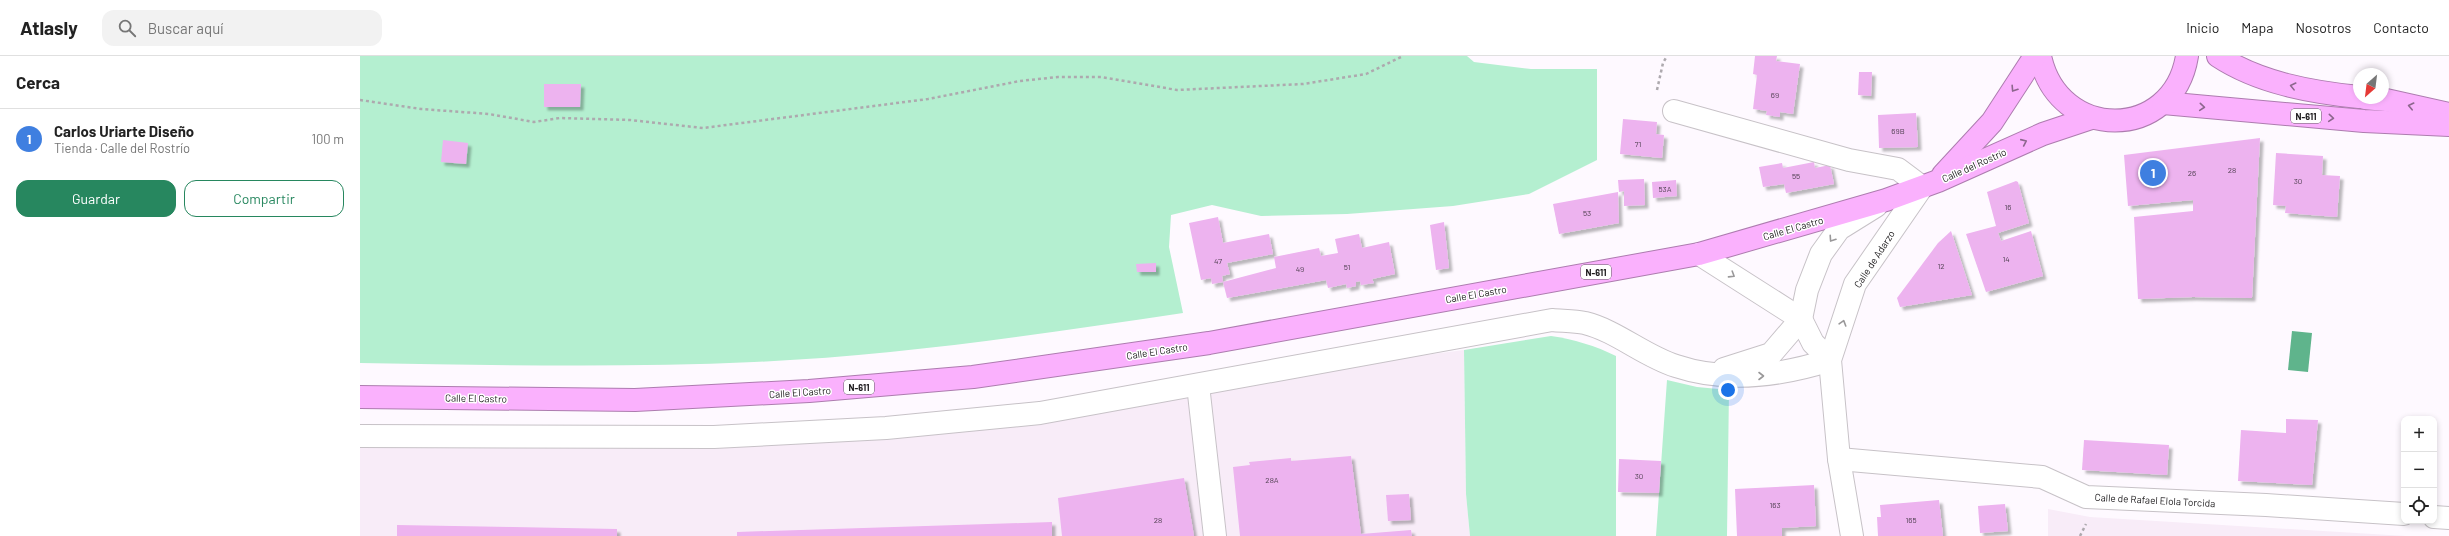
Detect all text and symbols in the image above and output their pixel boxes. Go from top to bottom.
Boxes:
search box [102,10,382,46]
text: Atlasly [20,16,78,39]
icon: search [116,17,138,39]
text: Buscar aquí [148,19,223,37]
text: Inicio [2186,19,2219,36]
text: Mapa [2241,19,2273,36]
text: Nosotros [2295,19,2351,36]
text: Contacto [2373,19,2429,36]
north arrow [2353,68,2389,104]
text: Cerca [16,72,60,92]
one-way arrow [2290,82,2297,91]
one-way arrow [2012,84,2019,91]
house number: 69 [1771,90,1779,100]
one-way arrow [2199,102,2205,111]
one-way arrow [2408,102,2414,110]
road number: N-611 [2291,109,2321,123]
one-way arrow [2328,113,2334,122]
text: Carlos Uriarte Diseño [54,122,194,140]
house number: 69B [1891,126,1905,136]
text: 1 [27,131,31,147]
text: 100 m [311,131,344,147]
house number: 71 [1635,139,1642,149]
one-way arrow [2020,139,2028,147]
text: Tienda · Calle del Rostrío [54,140,190,156]
street label: Calle del Rostrío [1940,145,2008,185]
pin: 1 [2140,158,2166,188]
house number: 28 [2228,165,2236,175]
house number: 26 [2188,168,2196,178]
house number: 55 [1792,171,1800,181]
house number: 30 [2294,176,2302,186]
button: Guardar [16,180,176,217]
button: Compartir [184,180,344,217]
house number: 53A [1658,184,1672,194]
house number: 16 [2005,202,2011,212]
house number: 53 [1583,208,1591,218]
street label: Calle El Castro [1762,214,1824,242]
street label: Calle de Adarzo [1851,228,1897,290]
one-way arrow [1829,235,1837,242]
house number: 14 [2002,254,2010,264]
house number: 47 [1214,256,1222,266]
house number: 12 [1937,261,1945,271]
house number: 51 [1344,262,1351,272]
house number: 49 [1296,264,1304,274]
road number: N-611 [1581,265,1611,279]
one-way arrow [1728,270,1735,277]
street label: Calle El Castro [1444,283,1508,305]
one-way arrow [1838,320,1847,327]
street label: Calle El Castro [1125,340,1189,362]
one-way arrow [1758,372,1764,380]
road number: N-611 [844,380,874,394]
your location [1718,380,1738,400]
street label: Calle El Castro [769,384,831,400]
street label: Calle El Castro [445,391,507,405]
map controls [2401,416,2437,524]
button: + [2401,416,2437,452]
button: − [2401,452,2437,488]
house number: 30 [1635,471,1643,481]
house number: 28A [1265,475,1279,485]
button: locate [2401,488,2437,524]
street label: Calle de Rafael Elola Torcida [2094,491,2216,509]
house number: 163 [1769,500,1781,510]
house number: 28 [1154,515,1162,525]
house number: 165 [1905,515,1917,525]

